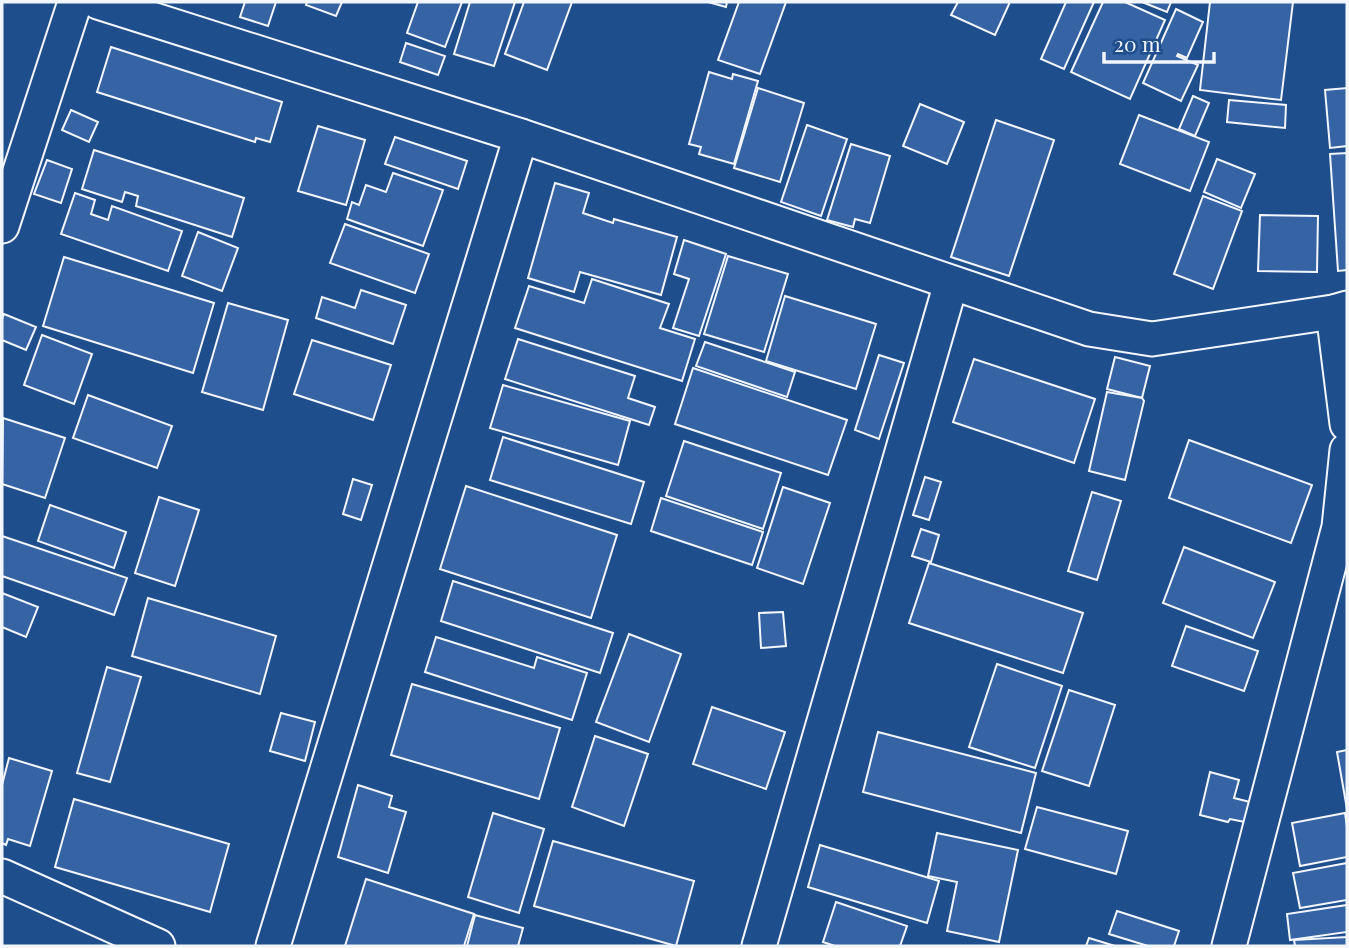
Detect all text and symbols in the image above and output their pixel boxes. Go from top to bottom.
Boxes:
scale bar [1104,21,1214,65]
text: 20 m [1114,29,1161,57]

